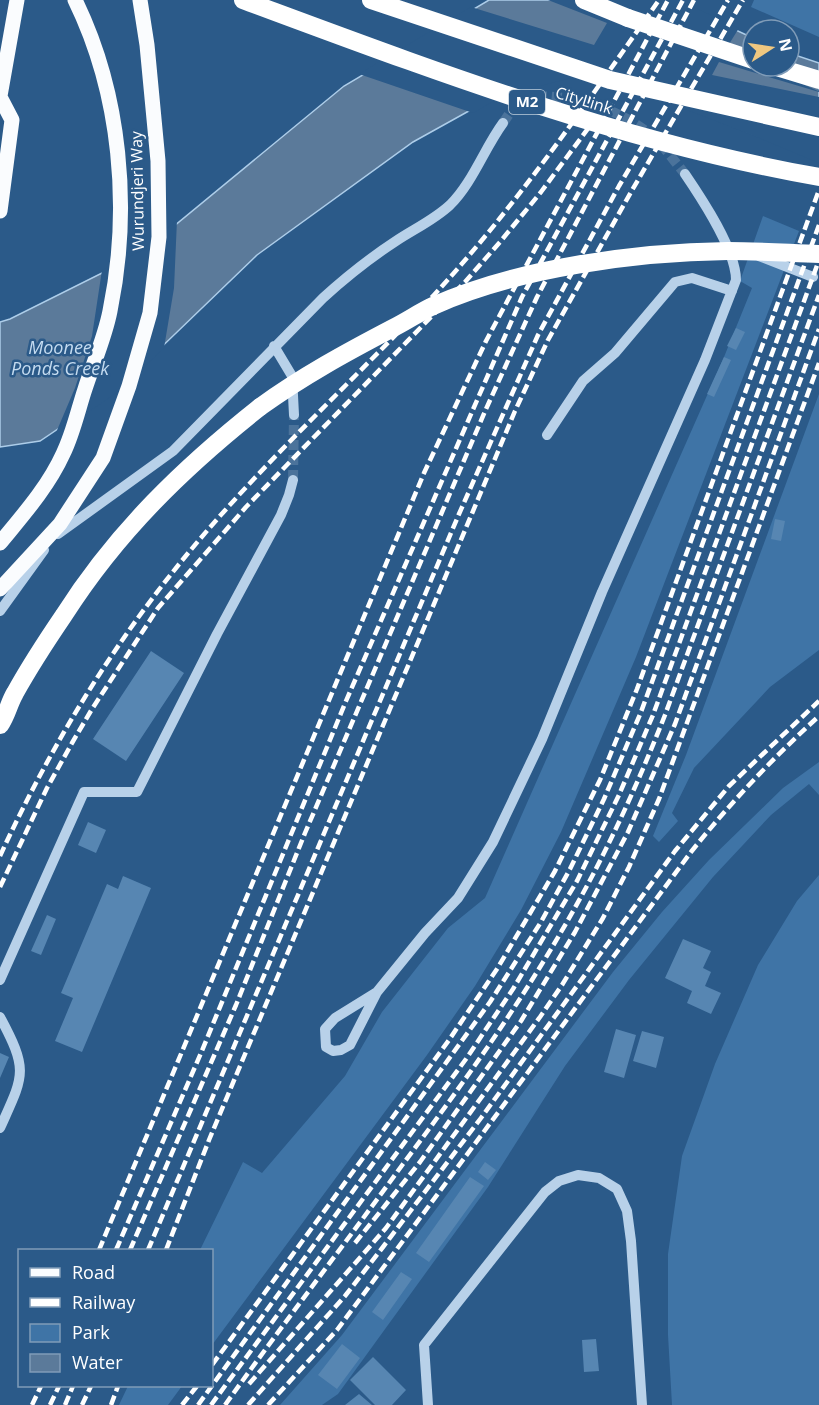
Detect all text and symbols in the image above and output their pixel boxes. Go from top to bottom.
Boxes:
north arrow [741,18,801,78]
text: N [774,36,798,54]
street label: CityLink [553,81,616,119]
road number: M2 [509,90,545,114]
street label: Wurundjeri Way [125,130,149,251]
water label: Moonee Ponds Creek [11,335,110,380]
legend [18,1249,213,1387]
text: Road [72,1260,115,1284]
text: Railway [72,1290,136,1314]
text: Park [72,1320,110,1344]
text: Water [72,1350,123,1374]

